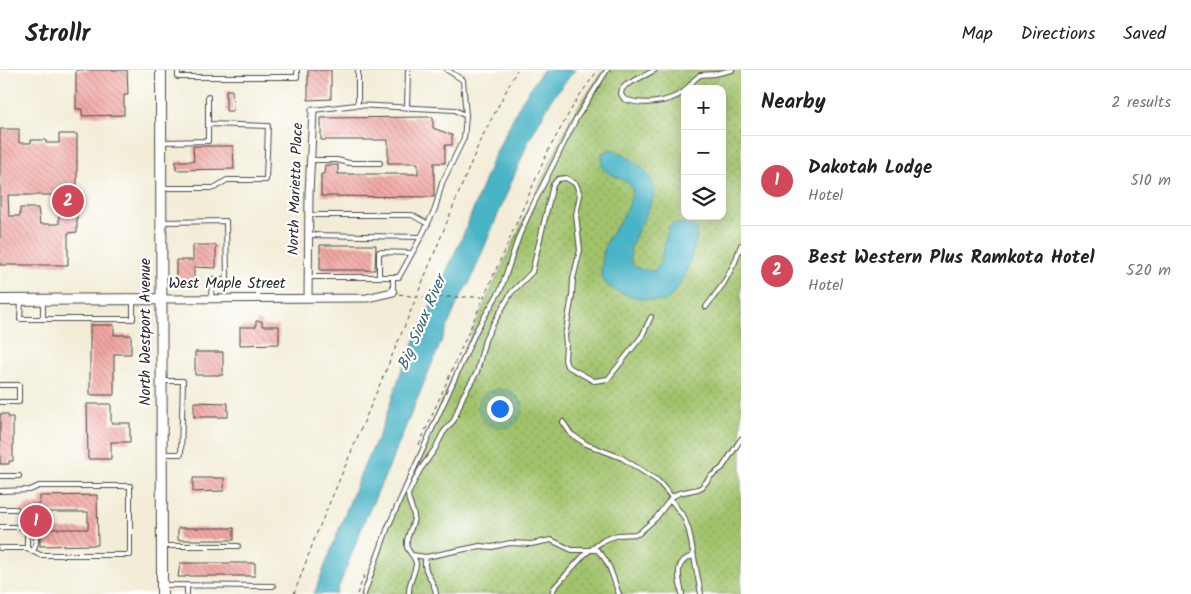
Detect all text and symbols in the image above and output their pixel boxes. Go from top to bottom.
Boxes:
text: Strollr [25,15,90,54]
text: Map [961,20,993,49]
text: Directions [1021,20,1095,49]
text: Saved [1123,20,1166,49]
map controls [681,85,726,220]
button: + [681,85,726,130]
text: Nearby [761,86,826,119]
text: 2 results [1111,90,1171,115]
street label: North Marietta Place [282,122,310,256]
button: − [681,130,726,175]
text: Dakotah Lodge [808,153,932,183]
text: 1 [775,168,779,193]
text: 510 m [1130,168,1171,193]
button: layers [681,175,726,220]
pin: 2 [52,182,84,220]
text: Hotel [808,183,843,208]
text: Best Western Plus Ramkota Hotel [808,243,1095,273]
street label: North Westport Avenue [134,258,158,406]
text: 2 [772,258,782,283]
text: 520 m [1126,258,1171,283]
water label: Big Sioux River [391,268,455,374]
street label: West Maple Street [168,272,286,296]
text: Hotel [808,273,843,298]
your location [487,396,513,422]
pin: 1 [20,502,52,540]

